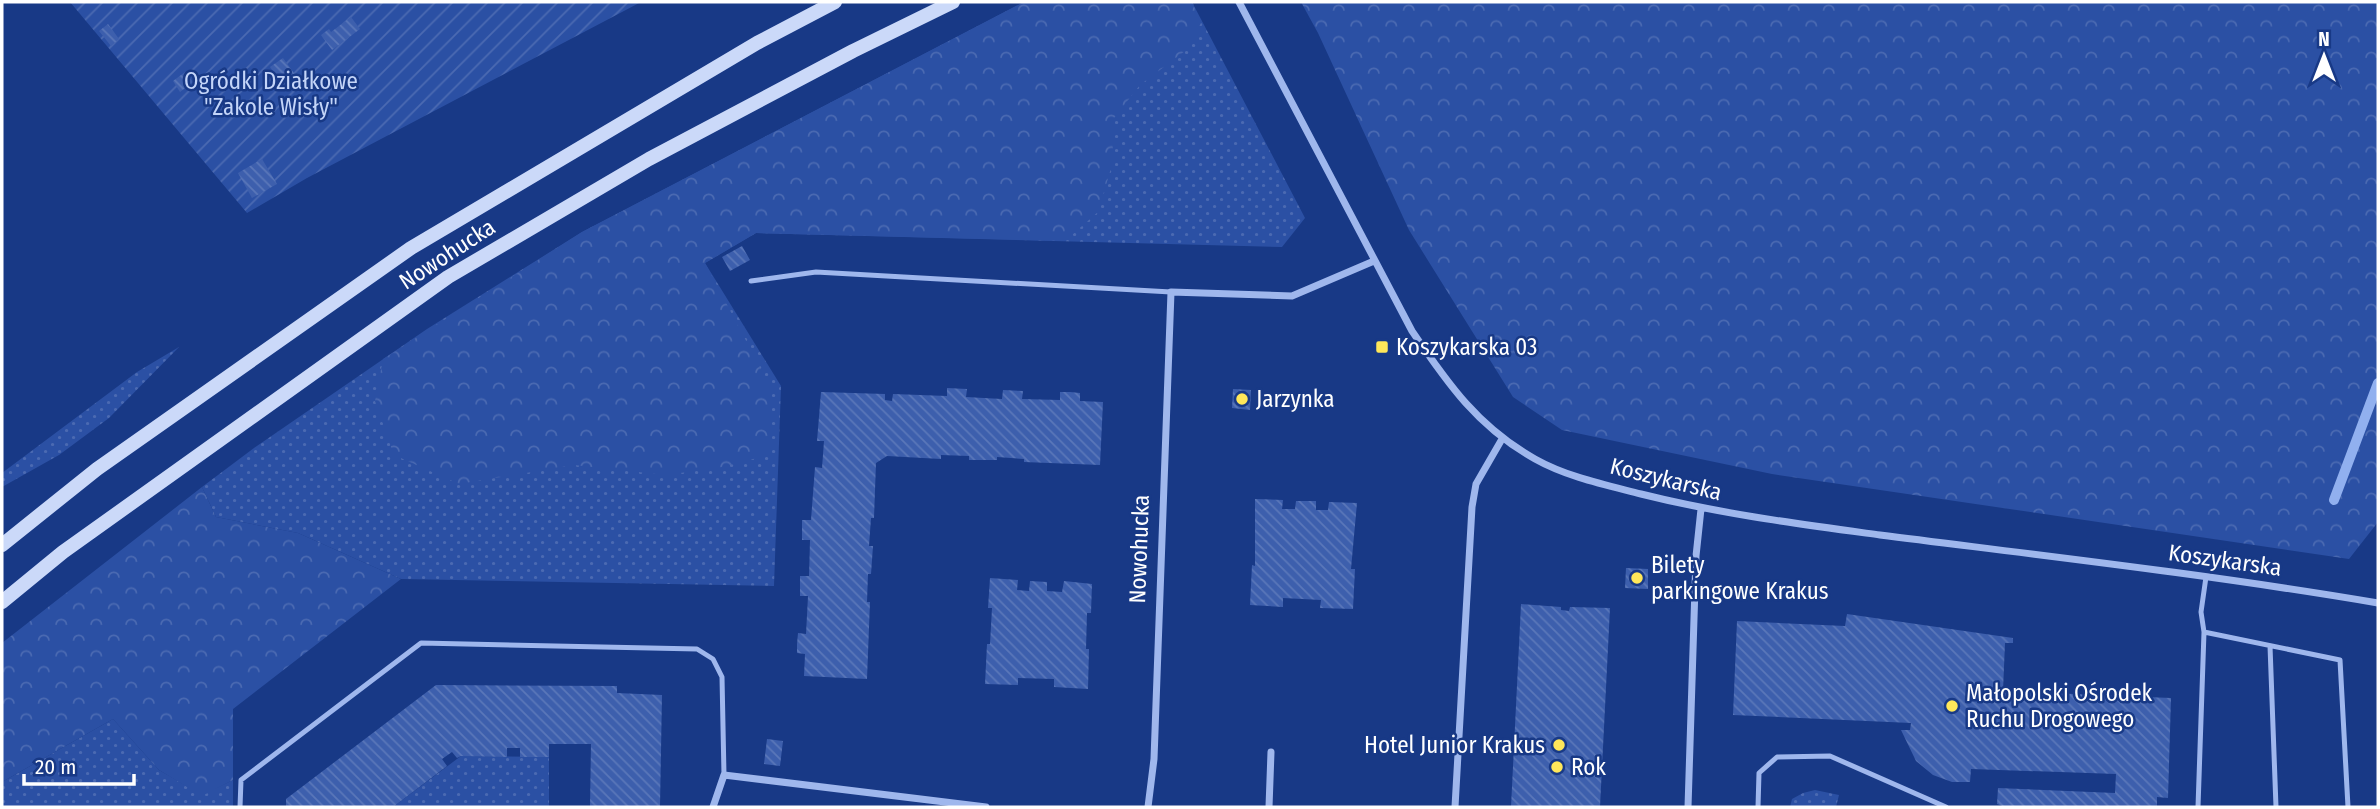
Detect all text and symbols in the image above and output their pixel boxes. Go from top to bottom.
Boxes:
north arrow [2289,21,2359,91]
text: N [2318,28,2330,51]
park label: Ogródki Działkowe "Zakole Wisły" [184,67,358,121]
street label: Nowohucka [394,213,500,295]
place label: Koszykarska 03 [1396,333,1537,361]
marker: Koszykarska 03 [1374,339,1390,355]
place label: Jarzynka [1256,385,1334,413]
marker: Jarzynka [1234,391,1250,407]
street label: Koszykarska [1607,452,1725,506]
street label: Nowohucka [1123,494,1155,604]
street label: Koszykarska [2167,538,2283,582]
place label: Bilety parkingowe Krakus [1651,551,1829,605]
marker: Bilety parkingowe Krakus [1629,570,1645,586]
place label: Małopolski Ośrodek Ruchu Drogowego [1966,679,2153,733]
marker: Małopolski Ośrodek Ruchu Drogowego [1944,698,1960,714]
place label: Hotel Junior Krakus [1364,731,1545,759]
marker: Hotel Junior Krakus [1551,737,1567,753]
scale bar [24,742,135,786]
place label: Rok [1571,753,1606,781]
text: 20 m [35,754,76,780]
marker: Rok [1549,759,1565,775]

